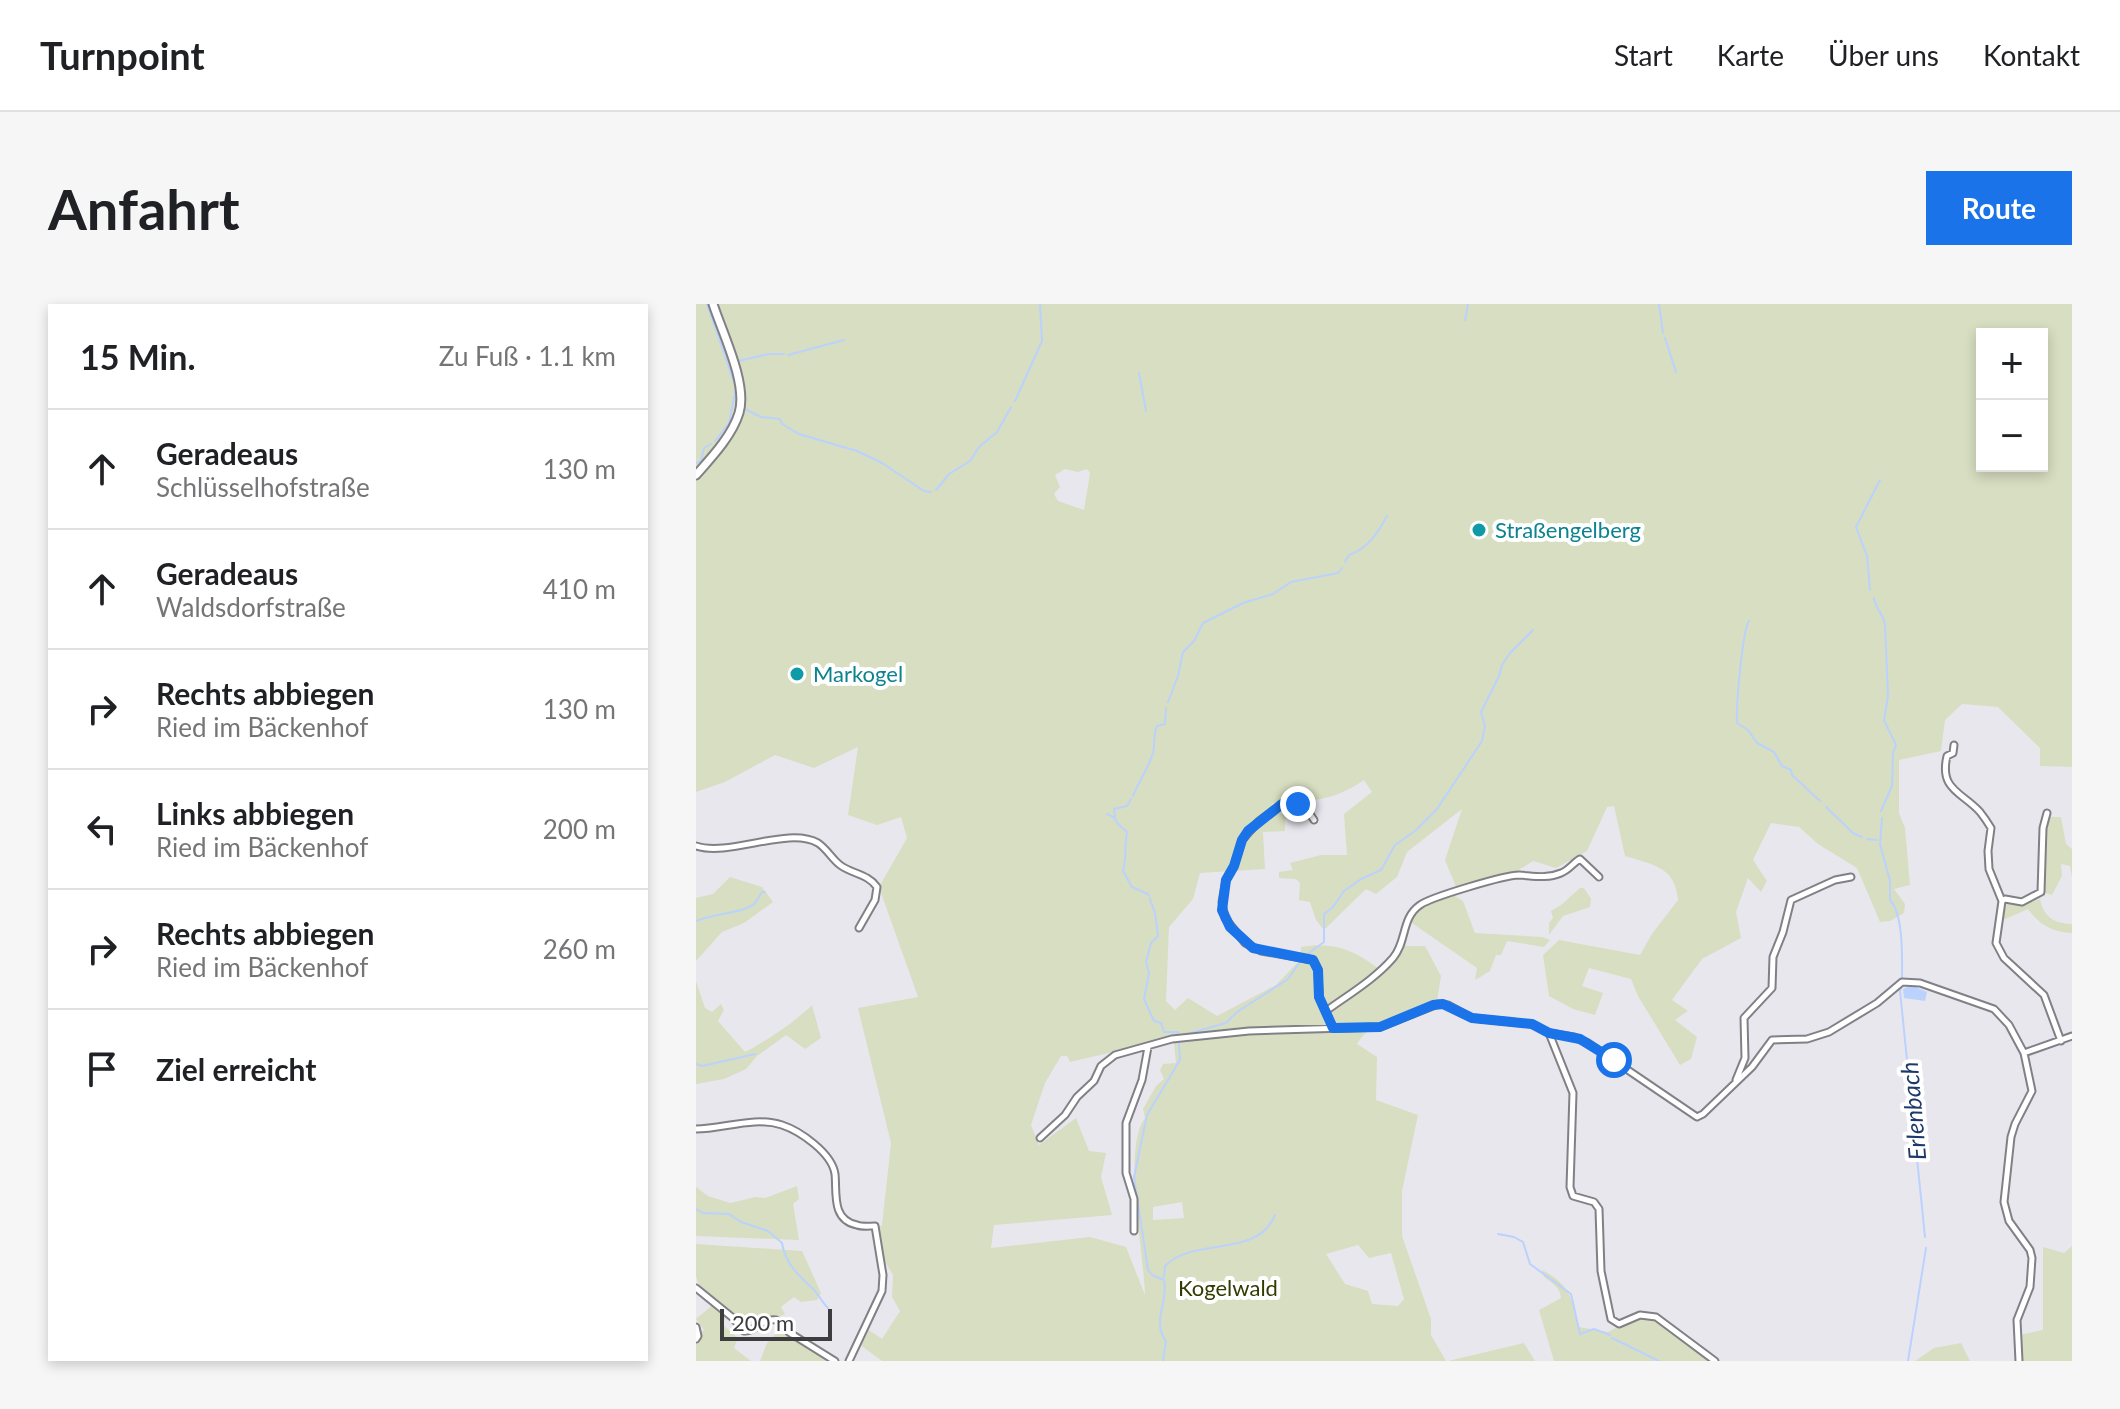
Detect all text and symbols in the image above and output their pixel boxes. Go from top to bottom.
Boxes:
text: Turnpoint [40,32,205,78]
text: Start [1614,38,1673,72]
text: Karte [1717,38,1784,72]
text: Über uns [1828,38,1939,72]
text: Kontakt [1983,38,2080,72]
button: Route [1926,171,2072,245]
text: Anfahrt [48,175,240,242]
map controls [1976,328,2048,472]
button: + [1976,328,2048,400]
text: 15 Min. [80,336,195,377]
text: Zu Fuß · 1.1 km [439,340,616,372]
button: − [1976,400,2048,472]
text: Geradeaus [156,435,298,471]
icon: ahead [80,447,124,491]
text: 130 m [543,453,616,485]
text: Schlüsselhofstraße [156,471,370,503]
place label: Straßengelberg [1495,516,1641,543]
marker: Straßengelberg [1470,521,1488,539]
text: Geradeaus [156,555,298,591]
icon: ahead [80,567,124,611]
text: 410 m [543,573,616,605]
text: Waldsdorfstraße [156,591,346,623]
place label: Markogel [813,660,903,687]
marker: Markogel [788,665,806,683]
text: Rechts abbiegen [156,675,375,711]
icon: right [80,687,124,731]
text: 130 m [543,693,616,725]
text: Ried im Bäckenhof [156,711,368,743]
route end [1280,786,1316,822]
text: Links abbiegen [156,795,354,831]
icon: left [80,807,124,851]
text: 200 m [543,813,616,845]
text: Ried im Bäckenhof [156,831,368,863]
text: Rechts abbiegen [156,915,375,951]
icon: right [80,927,124,971]
text: 260 m [543,933,616,965]
text: Ried im Bäckenhof [156,951,368,983]
route start [1596,1042,1632,1078]
icon: arrive [80,1047,124,1091]
text: Ziel erreicht [156,1051,316,1087]
water label: Erlenbach [1894,1061,1931,1162]
park label: Kogelwald [1178,1274,1278,1301]
scale bar [720,1305,832,1341]
text: 200 m [732,1309,794,1336]

